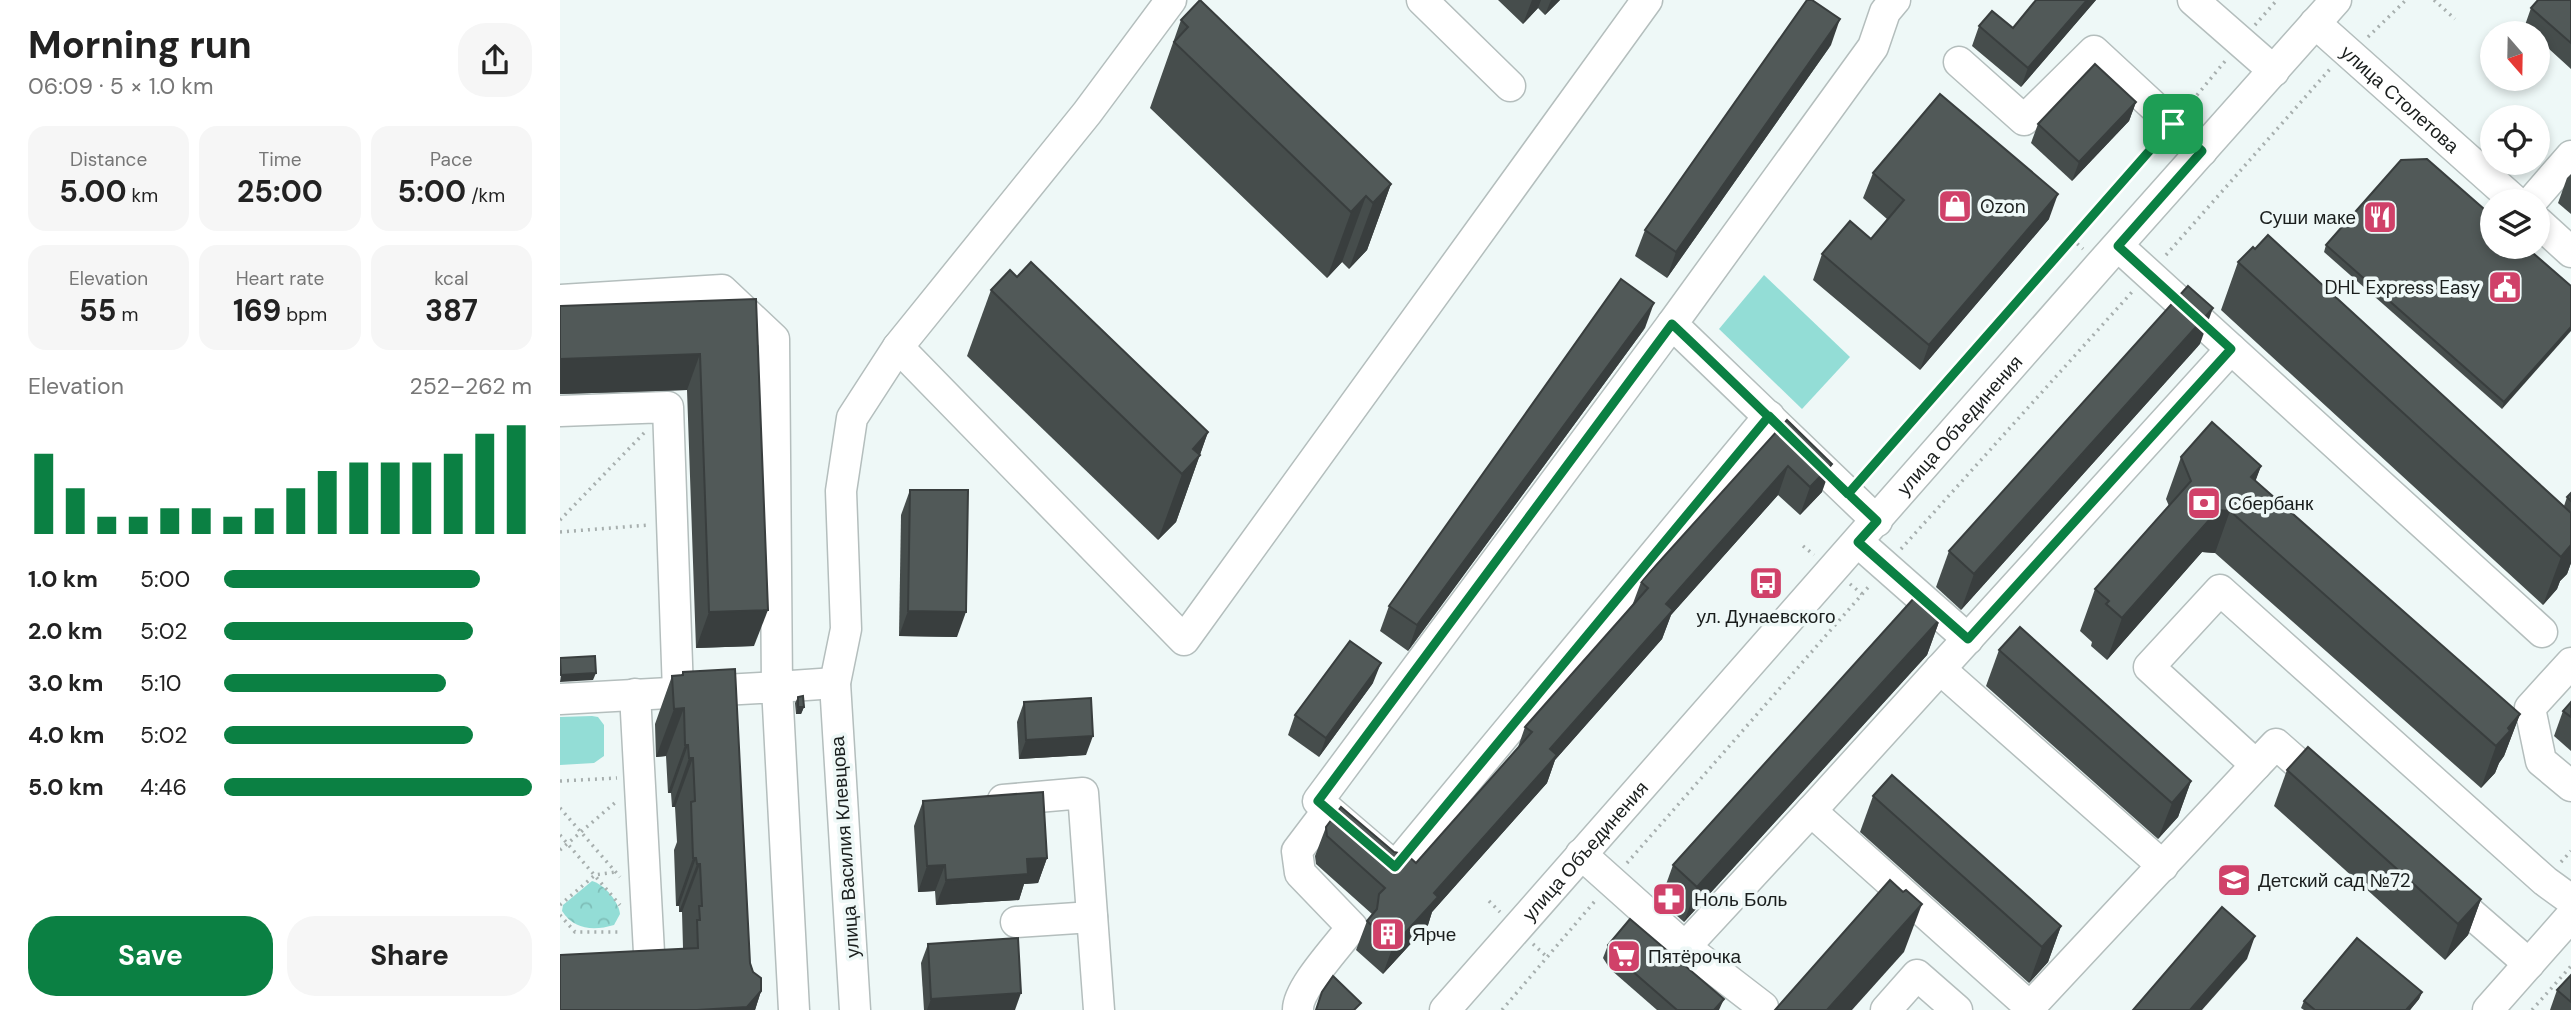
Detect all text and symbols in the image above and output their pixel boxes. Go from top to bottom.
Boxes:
text: Morning run [28,20,252,70]
north arrow [2480,21,2550,91]
map controls [2480,21,2550,259]
button: share [458,23,532,97]
street label: улица Столетова [2336,39,2465,158]
text: 06:09 · 5 × 1.0 km [28,71,213,101]
pin [2143,94,2203,154]
icon: arrive [2154,105,2192,143]
button: locate [2480,105,2550,175]
text: Distance [70,147,147,172]
text: Time [259,147,301,172]
text: Pace [430,147,473,172]
text: 5.00 [59,172,127,211]
text: 25:00 [237,172,323,211]
text: 5:00 [398,172,466,211]
text: km [127,183,158,208]
text: /km [466,183,505,208]
shop icon: Ozon [1936,187,1974,225]
button: layers [2480,189,2550,259]
place label: Ozon [1980,194,2026,219]
restaurant icon: Суши маке [2361,198,2399,236]
place label: Суши маке [2259,205,2356,230]
text: Elevation [69,266,148,291]
text: Heart rate [236,266,324,291]
text: kcal [434,266,468,291]
public building icon: DHL Express Easy [2486,268,2524,306]
place label: DHL Express Easy [2325,275,2480,300]
text: 55 [79,291,116,330]
text: 169 [233,291,281,330]
text: 387 [425,291,478,330]
text: m [116,302,138,327]
text: bpm [281,302,327,327]
street label: улица Объединения [1891,350,2028,500]
text: Elevation [28,371,124,401]
text: 252–262 m [410,371,532,401]
bank icon: Сбербанк [2185,484,2223,522]
place label: Сбербанк [2228,491,2314,516]
text: 1.0 km [28,564,98,594]
text: 5:00 [140,564,190,594]
bus stop icon: ул. Дунаевского [1747,564,1785,602]
place label: ул. Дунаевского [1697,604,1835,629]
text: 2.0 km [28,616,103,646]
text: 5:02 [140,616,187,646]
text: 3.0 km [28,668,103,698]
text: 5:10 [140,668,182,698]
text: 4.0 km [28,720,104,750]
text: 5:02 [140,720,187,750]
street label: улица Василия Клевцова [825,735,865,959]
text: 5.0 km [28,772,104,802]
text: 4:46 [140,772,187,802]
street label: улица Объединения [1517,775,1653,926]
school or university icon: Детский сад №72 [2215,861,2253,899]
place label: Детский сад №72 [2258,868,2411,893]
pharmacy icon: Ноль Боль [1650,880,1688,918]
place label: Ноль Боль [1694,887,1788,912]
building icon: Ярче [1369,915,1407,953]
button: Save [28,916,273,996]
button: Share [287,916,532,996]
place label: Ярче [1412,922,1456,947]
supermarket icon: Пятёрочка [1605,937,1643,975]
place label: Пятёрочка [1648,944,1742,969]

